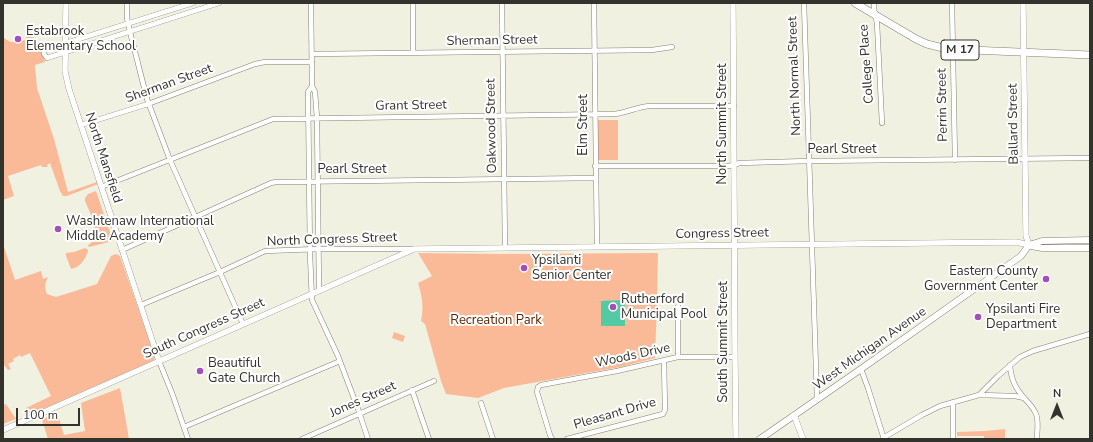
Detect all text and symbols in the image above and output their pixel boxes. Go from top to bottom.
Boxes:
street label: North Normal Street [785,16,805,136]
place label: Estabrook Elementary School [26,24,136,55]
street label: College Place [856,24,878,104]
street label: Sherman Street [446,32,538,50]
marker: Estabrook Elementary School [13,34,23,44]
road number: M 17 [941,40,979,60]
street label: Sherman Street [124,61,214,107]
street label: North Summit Street [715,63,731,185]
street label: Perrin Street [935,68,951,142]
street label: Oakwood Street [483,78,501,174]
street label: Ballard Street [1005,83,1023,165]
street label: Elm Street [576,94,592,156]
street label: Grant Street [375,98,447,114]
street label: North Mansfield [81,111,125,205]
street label: Pearl Street [807,142,877,158]
street label: Pearl Street [317,162,387,178]
place label: Washtenaw International Middle Academy [66,214,214,245]
marker: Washtenaw International Middle Academy [53,224,63,234]
street label: Congress Street [675,225,769,243]
street label: North Congress Street [267,230,397,250]
place label: Ypsilanti Senior Center [532,253,611,284]
marker: Ypsilanti Senior Center [519,263,529,273]
place label: Eastern County Government Center [924,264,1038,295]
marker: Eastern County Government Center [1041,274,1051,284]
street label: South Summit Street [716,281,732,403]
place label: Rutherford Municipal Pool [621,292,707,323]
street label: South Congress Street [141,295,267,363]
marker: Rutherford Municipal Pool [608,302,618,312]
place label: Ypsilanti Fire Department [986,302,1060,333]
street label: West Michigan Avenue [810,304,930,394]
marker: Ypsilanti Fire Department [973,312,983,322]
park label: Recreation Park [450,313,542,329]
street label: Woods Drive [594,340,672,372]
place label: Beautiful Gate Church [208,356,280,387]
marker: Beautiful Gate Church [195,366,205,376]
street label: Jones Street [327,378,399,422]
north arrow [1037,386,1077,426]
text: N [1053,386,1061,401]
street label: Pleasant Drive [572,395,658,433]
scale bar [18,400,82,426]
text: 100 m [23,407,58,423]

